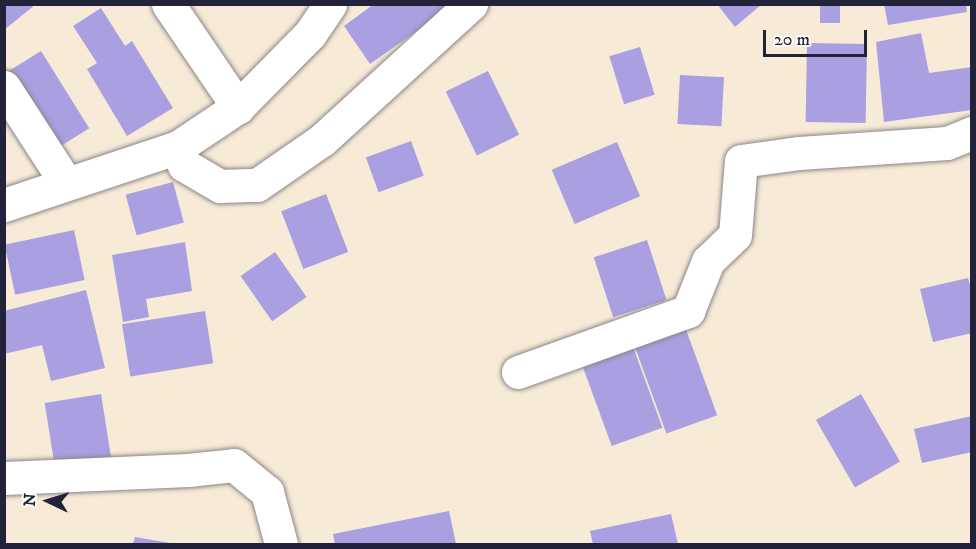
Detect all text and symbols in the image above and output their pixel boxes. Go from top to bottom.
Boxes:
scale bar [766,18,870,56]
text: 20 m [774,29,810,51]
north arrow [18,471,78,531]
text: N [20,493,40,507]

